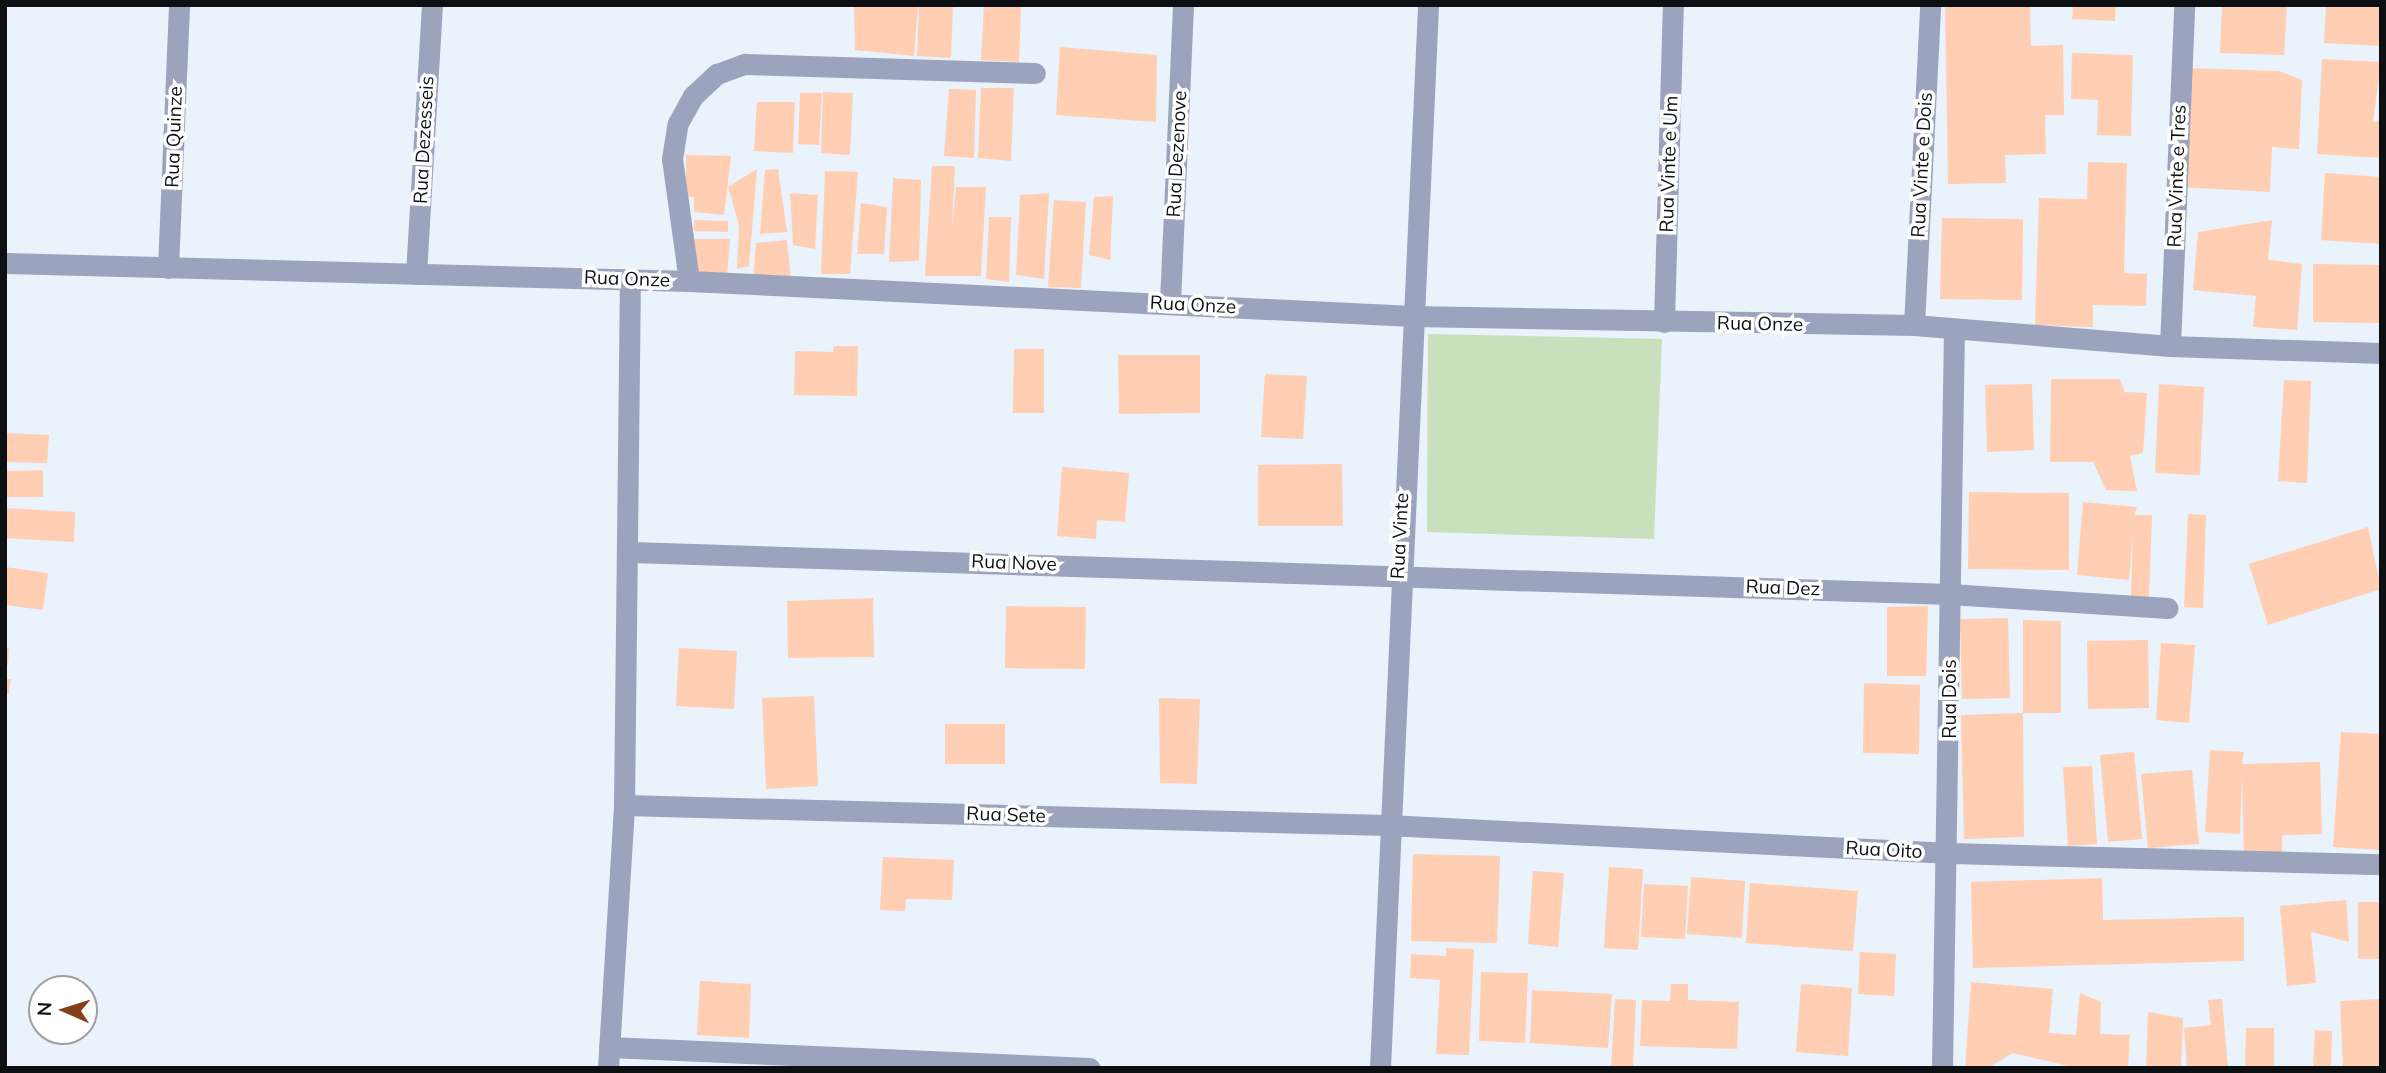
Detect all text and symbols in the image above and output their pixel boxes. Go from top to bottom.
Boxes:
street label: Rua Dezesseis [409,75,439,205]
street label: Rua Quinze [161,86,187,188]
street label: Rua Dezenove [1162,90,1192,218]
street label: Rua Vinte e Dois [1907,92,1937,238]
street label: Rua Vinte e Um [1655,95,1683,233]
street label: Rua Vinte e Tres [2163,104,2191,248]
street label: Rua Onze [583,266,671,292]
street label: Rua Onze [1149,291,1237,319]
street label: Rua Onze [1717,312,1803,336]
street label: Rua Vinte [1386,492,1414,580]
street label: Rua Nove [971,550,1057,576]
street label: Rua Dez [1745,575,1821,601]
street label: Rua Dois [1939,659,1961,739]
street label: Rua Sete [966,802,1046,828]
street label: Rua Oito [1845,837,1923,863]
north arrow [28,975,98,1045]
text: N [32,1001,56,1017]

